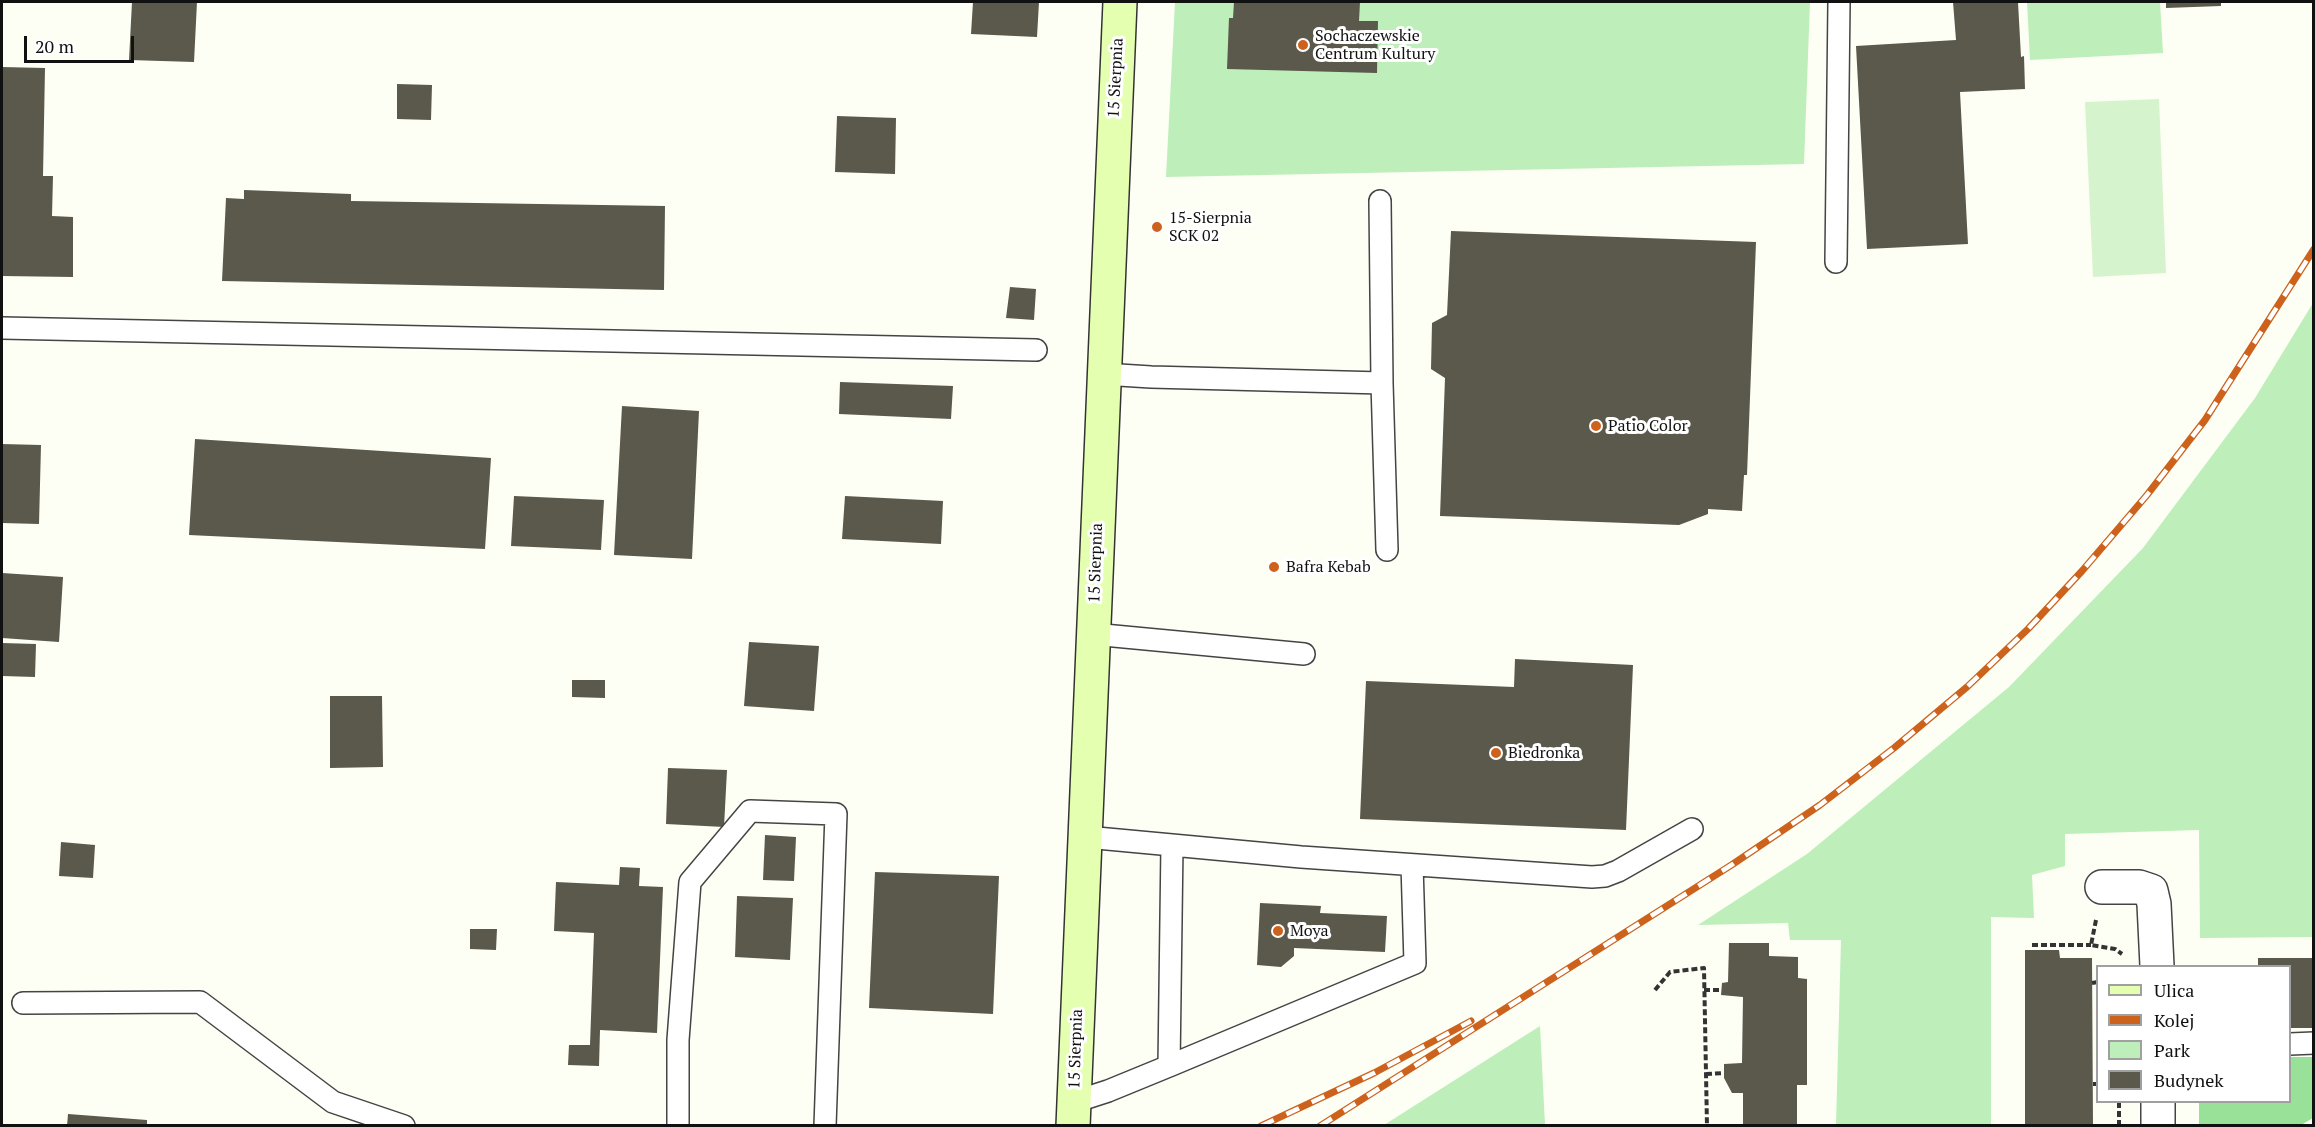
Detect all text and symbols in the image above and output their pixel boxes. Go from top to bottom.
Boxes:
scale bar [27,24,136,62]
place label: Sochaczewskie Centrum Kultury [1315,26,1435,64]
text: 20 m [35,34,74,58]
street label: 15 Sierpnia [1104,38,1128,118]
marker: Sochaczewskie Centrum Kultury [1296,38,1310,52]
place label: 15-Sierpnia SCK 02 [1169,208,1252,246]
marker: 15-Sierpnia SCK 02 [1150,220,1164,234]
place label: Patio Color [1608,416,1688,436]
marker: Patio Color [1589,419,1603,433]
street label: 15 Sierpnia [1085,523,1107,603]
place label: Bafra Kebab [1286,557,1371,577]
marker: Bafra Kebab [1267,560,1281,574]
place label: Biedronka [1508,743,1580,763]
marker: Biedronka [1489,746,1503,760]
place label: Moya [1290,921,1329,941]
marker: Moya [1271,924,1285,938]
legend [2096,965,2291,1103]
text: Ulica [2154,978,2194,1002]
text: Kolej [2154,1008,2194,1032]
street label: 15 Sierpnia [1065,1009,1087,1089]
text: Park [2154,1038,2190,1062]
text: Budynek [2154,1068,2224,1092]

